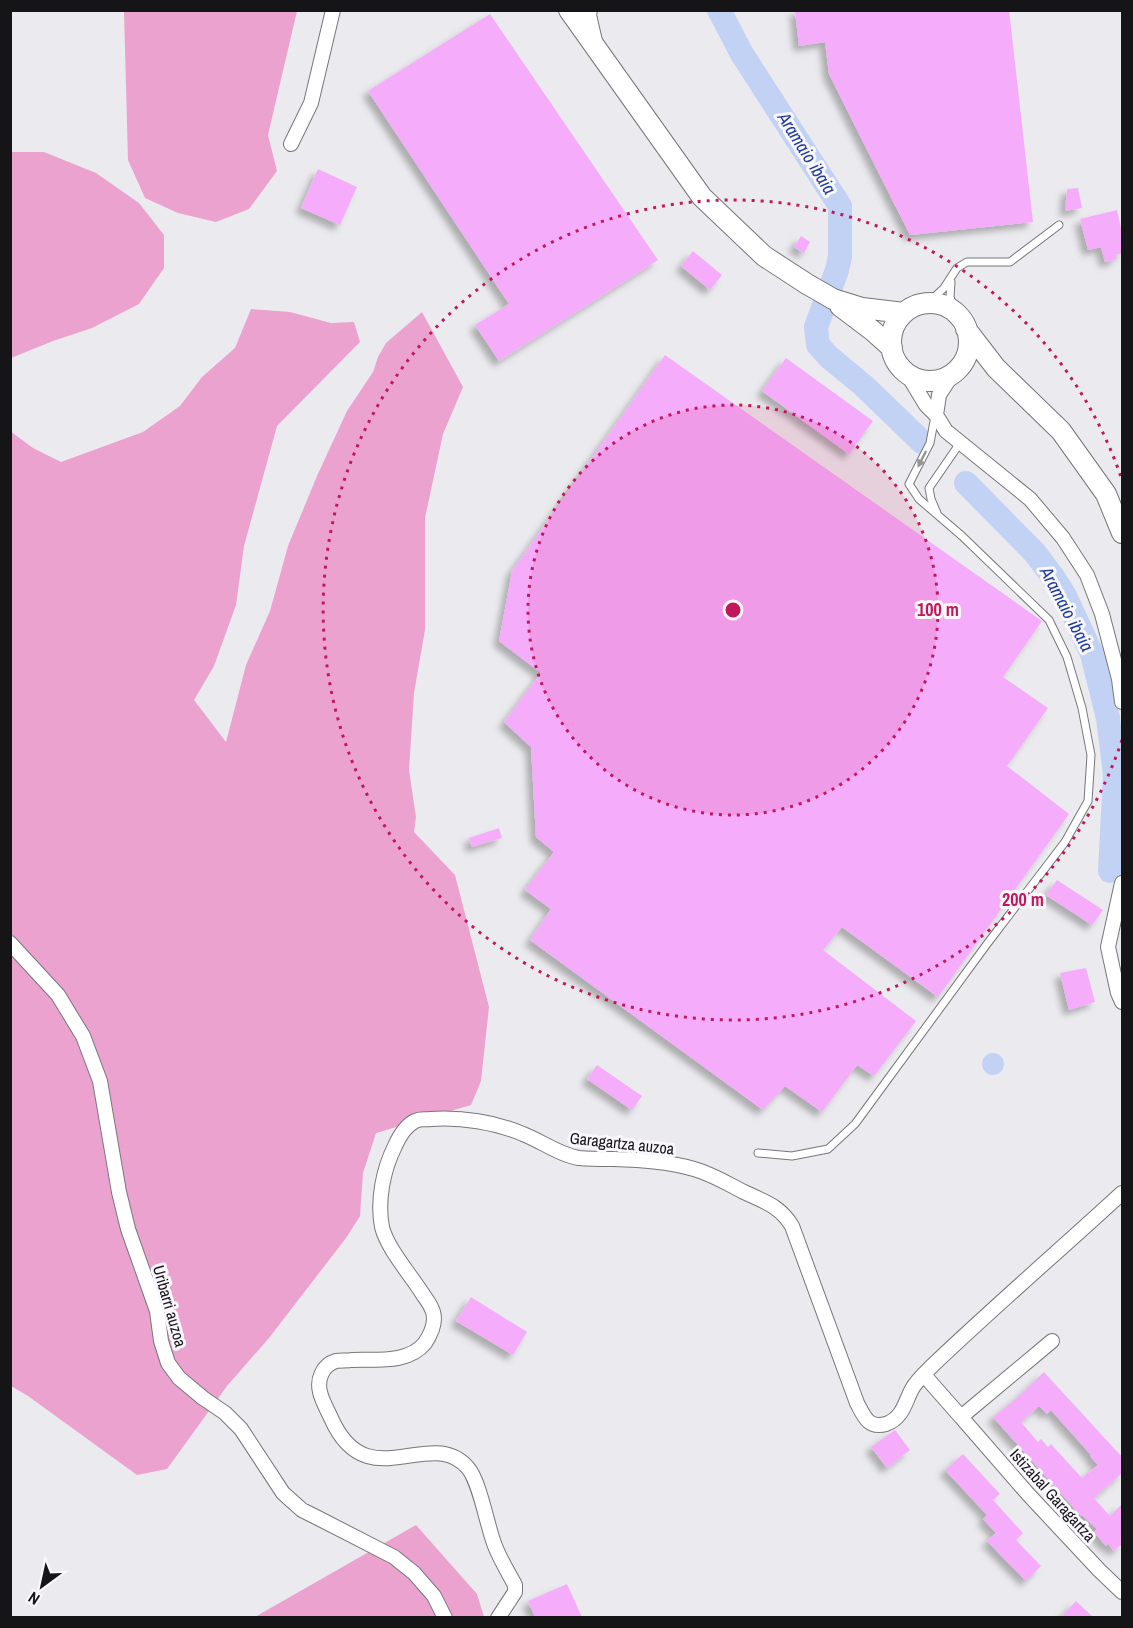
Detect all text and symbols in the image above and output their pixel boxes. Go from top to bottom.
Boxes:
water label: Aramaio ibaia [771,106,842,199]
one-way arrow [918,450,928,468]
water label: Aramaio ibaia [1034,561,1100,656]
text: 100 m [917,597,959,622]
centre of rings [723,600,743,620]
text: 200 m [1002,887,1044,912]
street label: Garagartza auzoa [569,1127,676,1160]
street label: Uribarri auzoa [148,1263,192,1350]
street label: Istizabal Garagartza [1005,1444,1101,1547]
north arrow [12,1556,72,1616]
text: N [24,1587,44,1610]

